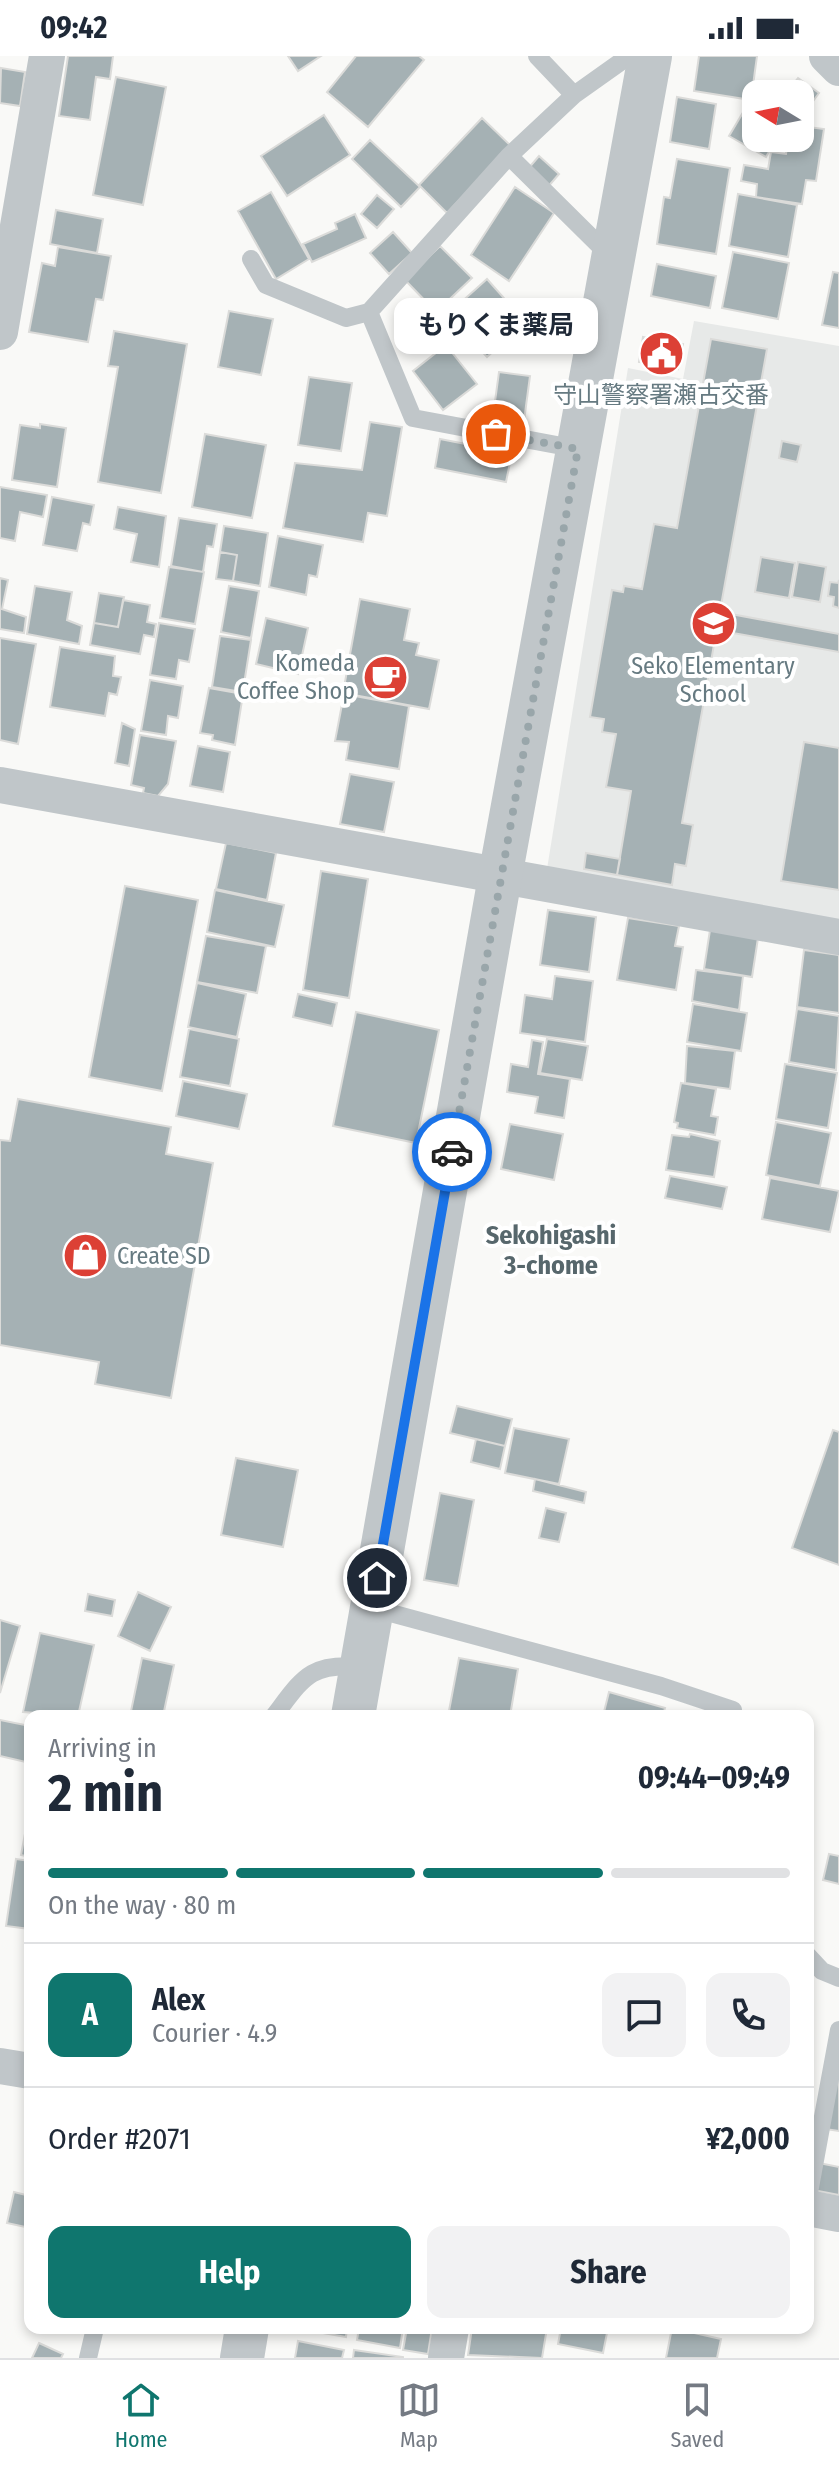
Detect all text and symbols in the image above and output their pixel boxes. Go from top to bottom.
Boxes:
text: 09:42 [40,10,107,46]
north arrow [742,80,814,152]
map controls [742,80,814,152]
callout: もりくま薬局 [394,298,598,354]
text: もりくま薬局 [418,310,574,341]
public building icon: 守山警察署瀬古交番 [637,329,685,377]
place label: 守山警察署瀬古交番 [553,381,769,409]
pin [462,400,530,468]
icon: bag [474,412,518,456]
school or university icon: Seko Elementary School [689,600,737,648]
place label: Komeda Coffee Shop [237,649,355,705]
place label: Seko Elementary School [631,652,795,708]
cafe icon: Komeda Coffee Shop [362,653,410,701]
courier [412,1112,492,1192]
icon: car [430,1130,474,1174]
district label: Sekohigashi 3-chome [486,1220,616,1281]
shop icon: Create SD [62,1232,110,1280]
place label: Create SD [117,1242,211,1270]
pin [343,1544,411,1612]
icon: home [355,1556,399,1600]
text: Arriving in [48,1733,157,1764]
text: 09:44–09:49 [638,1760,790,1796]
text: 2 min [48,1762,163,1825]
text: On the way · 80 m [48,1890,236,1921]
button: chat [602,1973,686,2057]
button: phone [706,1973,790,2057]
text: Alex [152,1982,205,2018]
text: A [82,1997,98,2033]
text: Courier · 4.9 [152,2018,277,2049]
text: Order #2071 [48,2121,191,2157]
text: ¥2,000 [706,2121,790,2157]
button: Help [48,2226,411,2318]
button: Share [427,2226,790,2318]
tab: Home [115,2378,167,2453]
tab: Map [397,2378,441,2453]
tab: Saved [670,2378,724,2453]

